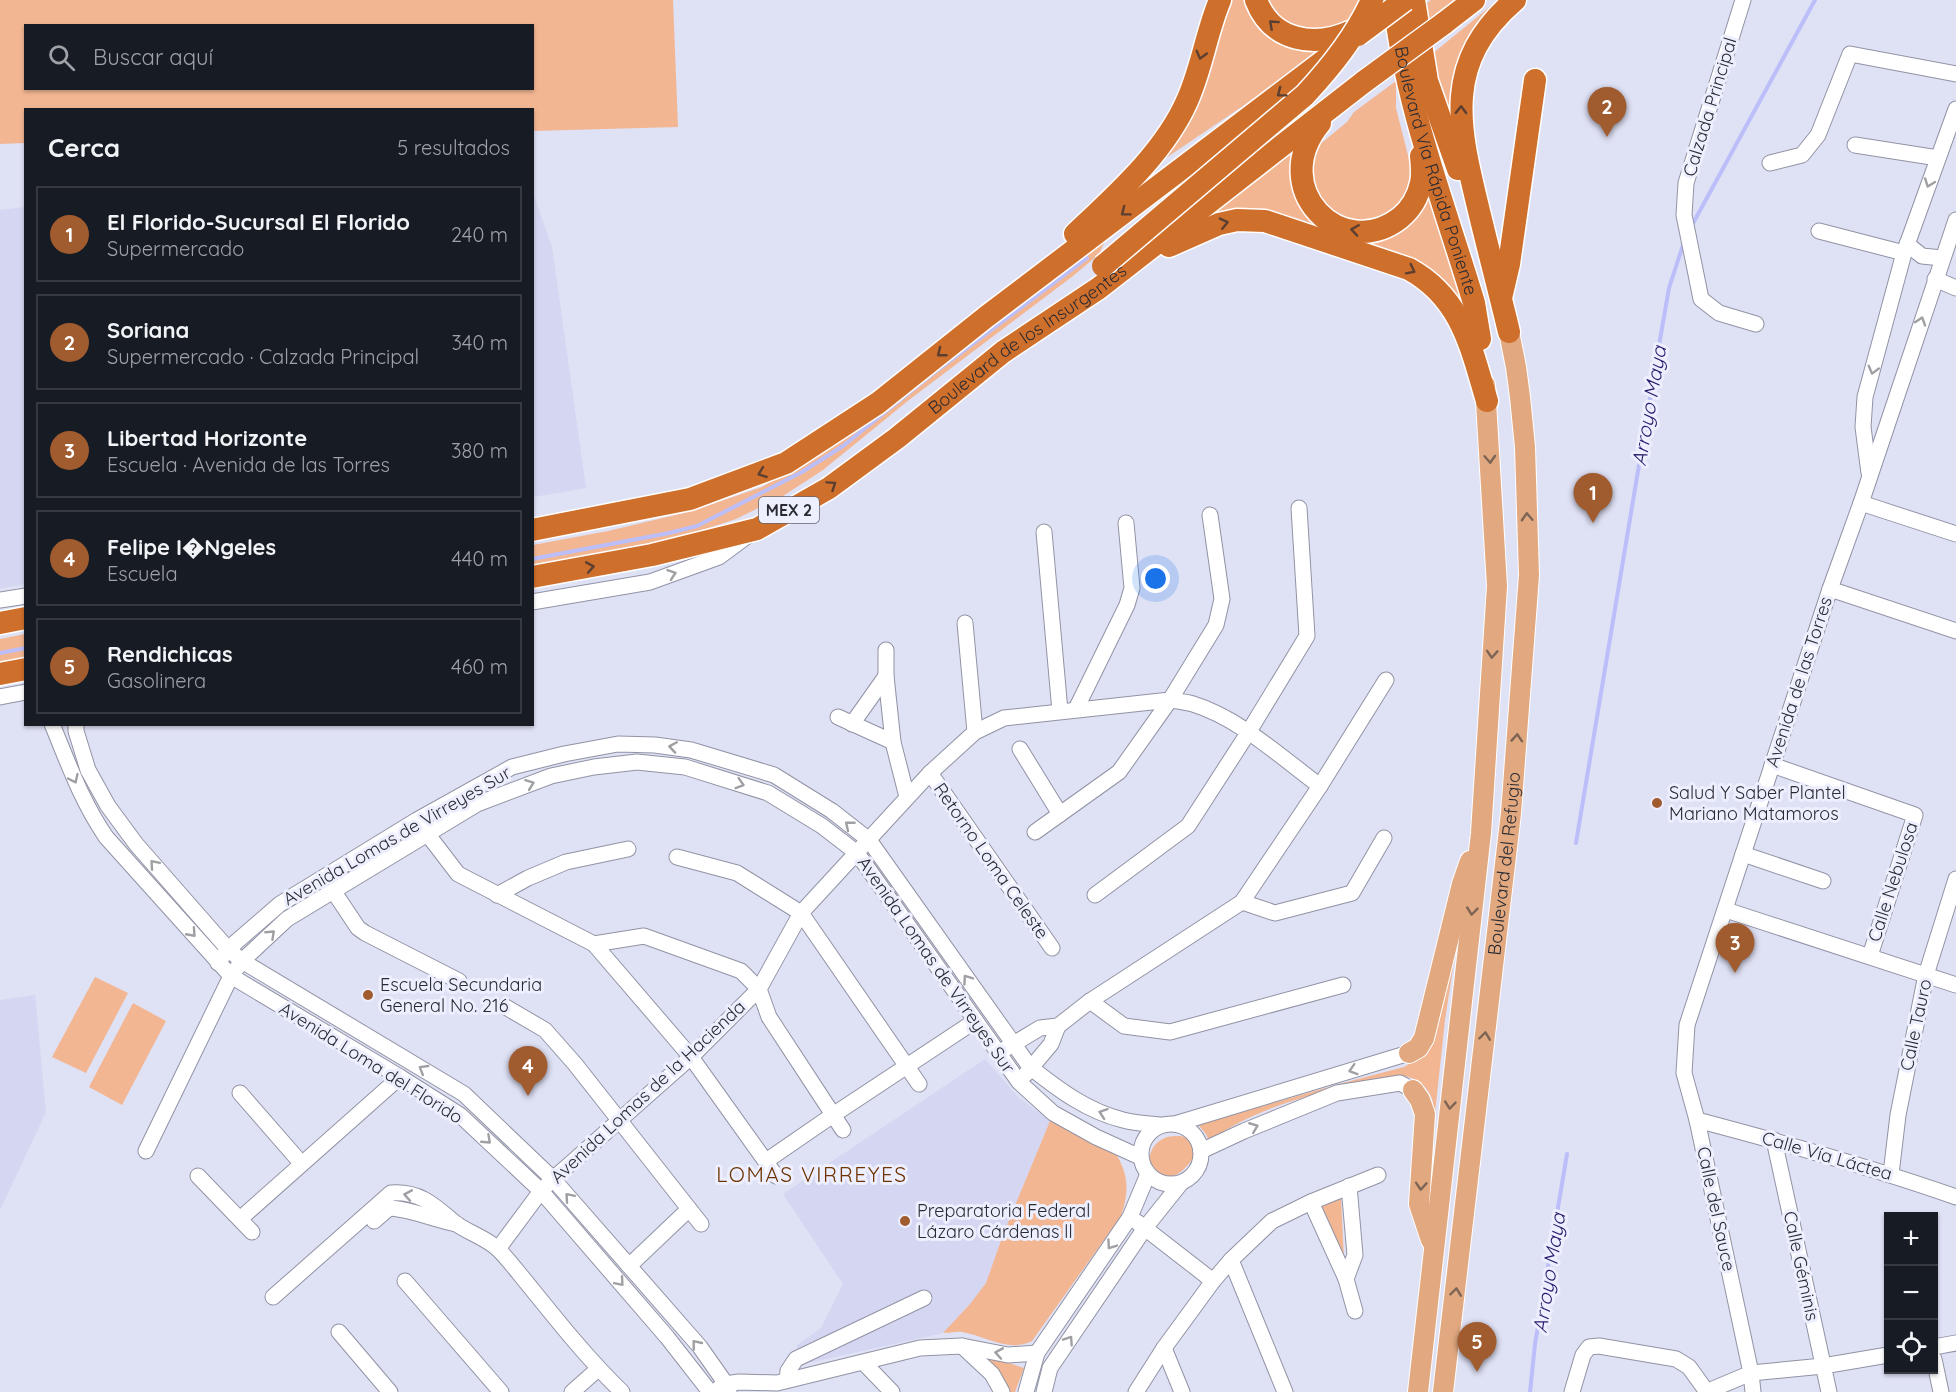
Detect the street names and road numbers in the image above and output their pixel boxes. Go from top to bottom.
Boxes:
street label: Calzada Principal [1677,35,1742,179]
street label: Boulevard Vía Rápida Poniente [1390,44,1483,298]
street label: Boulevard de los Insurgentes [923,259,1131,419]
road number: MEX 2 [759,497,819,523]
street label: Avenida de las Torres [1760,594,1837,770]
street label: Avenida Lomas de Virreyes Sur [279,761,515,910]
street label: Boulevard del Refugio [1482,771,1525,957]
street label: Retorno Loma Celeste [929,778,1054,943]
street label: Calle Nebulosa [1862,819,1923,945]
street label: Avenida Lomas de Virreyes Sur [853,852,1020,1078]
street label: Calle Tauro [1895,977,1936,1073]
street label: Avenida Lomas de la Hacienda [545,995,750,1188]
street label: Avenida Loma del Florido [275,997,467,1129]
street label: Calle Vía Láctea [1759,1126,1895,1185]
street label: Calle del Sauce [1692,1145,1741,1273]
street label: Calle Géminis [1779,1209,1824,1323]

